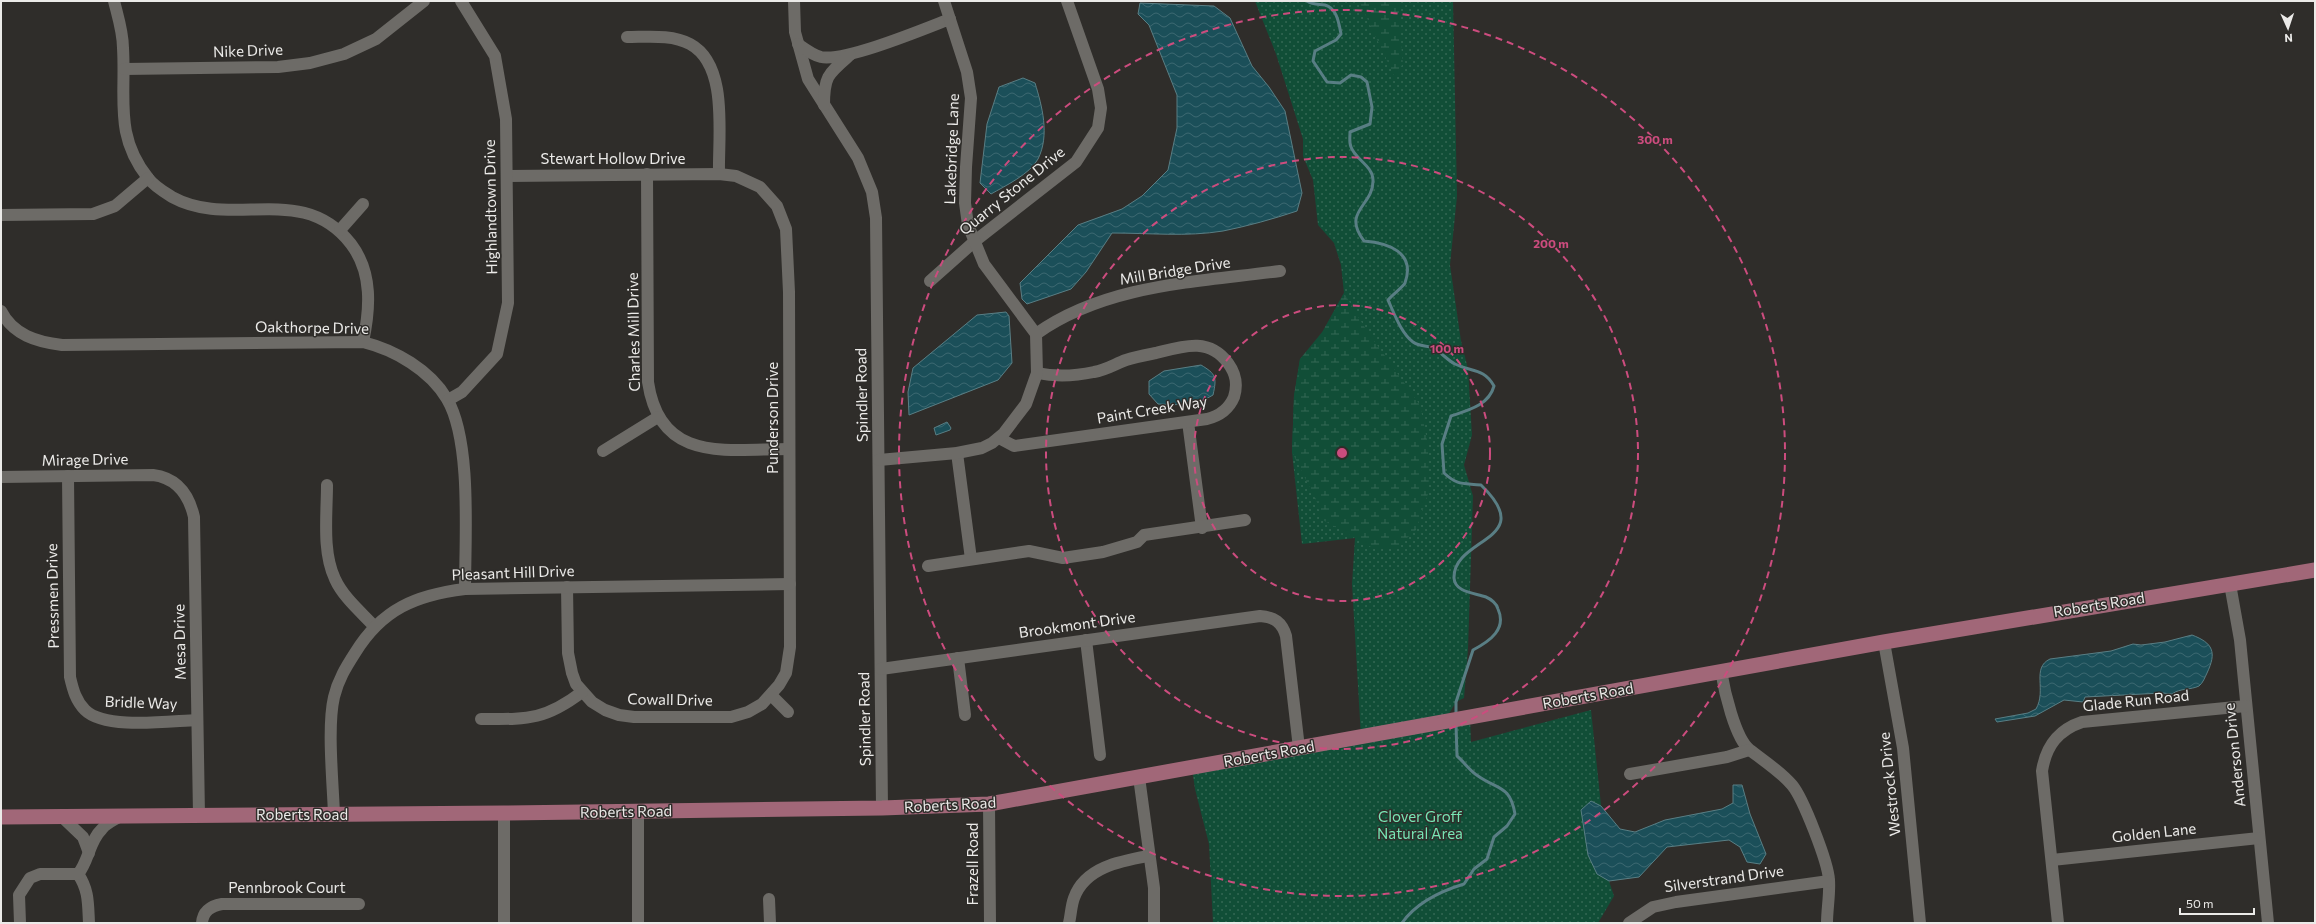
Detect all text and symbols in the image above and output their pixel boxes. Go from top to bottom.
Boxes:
north arrow [2268,8,2308,48]
text: N [2284,32,2293,45]
street label: Nike Drive [213,40,283,60]
street label: Lakebridge Lane [940,93,962,205]
text: 300 m [1637,132,1673,146]
street label: Highlandtown Drive [480,139,500,275]
street label: Quarry Stone Drive [955,142,1068,238]
street label: Stewart Hollow Drive [541,149,685,167]
text: 200 m [1533,236,1569,250]
street label: Mill Bridge Drive [1118,252,1232,288]
street label: Charles Mill Drive [623,272,643,392]
street label: Oakthorpe Drive [255,317,369,337]
text: 100 m [1430,341,1464,355]
street label: Spindler Road [851,348,871,442]
street label: Punderson Drive [763,362,781,474]
street label: Paint Creek Way [1095,391,1209,427]
centre of rings [1335,446,1349,460]
street label: Mirage Drive [41,449,129,469]
street label: Pressmen Drive [42,543,62,649]
street label: Pleasant Hill Drive [451,561,575,583]
street label: Roberts Road [2052,588,2146,620]
street label: Mesa Drive [169,604,189,680]
street label: Brookmont Drive [1017,607,1136,641]
street label: Spindler Road [854,672,874,766]
street label: Roberts Road [1541,678,1635,712]
street label: Glade Run Road [2082,685,2190,715]
street label: Cowall Drive [627,689,713,709]
street label: Bridle Way [104,692,178,712]
street label: Anderson Drive [2220,702,2248,808]
street label: Westrock Drive [1875,731,1903,837]
street label: Roberts Road [1222,736,1316,770]
street label: Roberts Road [903,793,996,815]
street label: Roberts Road [580,801,672,821]
street label: Roberts Road [256,805,348,823]
park label: Clover Groff Natural Area [1377,807,1463,842]
street label: Golden Lane [2111,819,2197,845]
street label: Frazell Road [963,823,981,905]
street label: Silverstrand Drive [1663,861,1785,895]
street label: Pennbrook Court [228,878,346,896]
scale bar [2180,890,2254,916]
text: 50 m [2186,896,2214,910]

